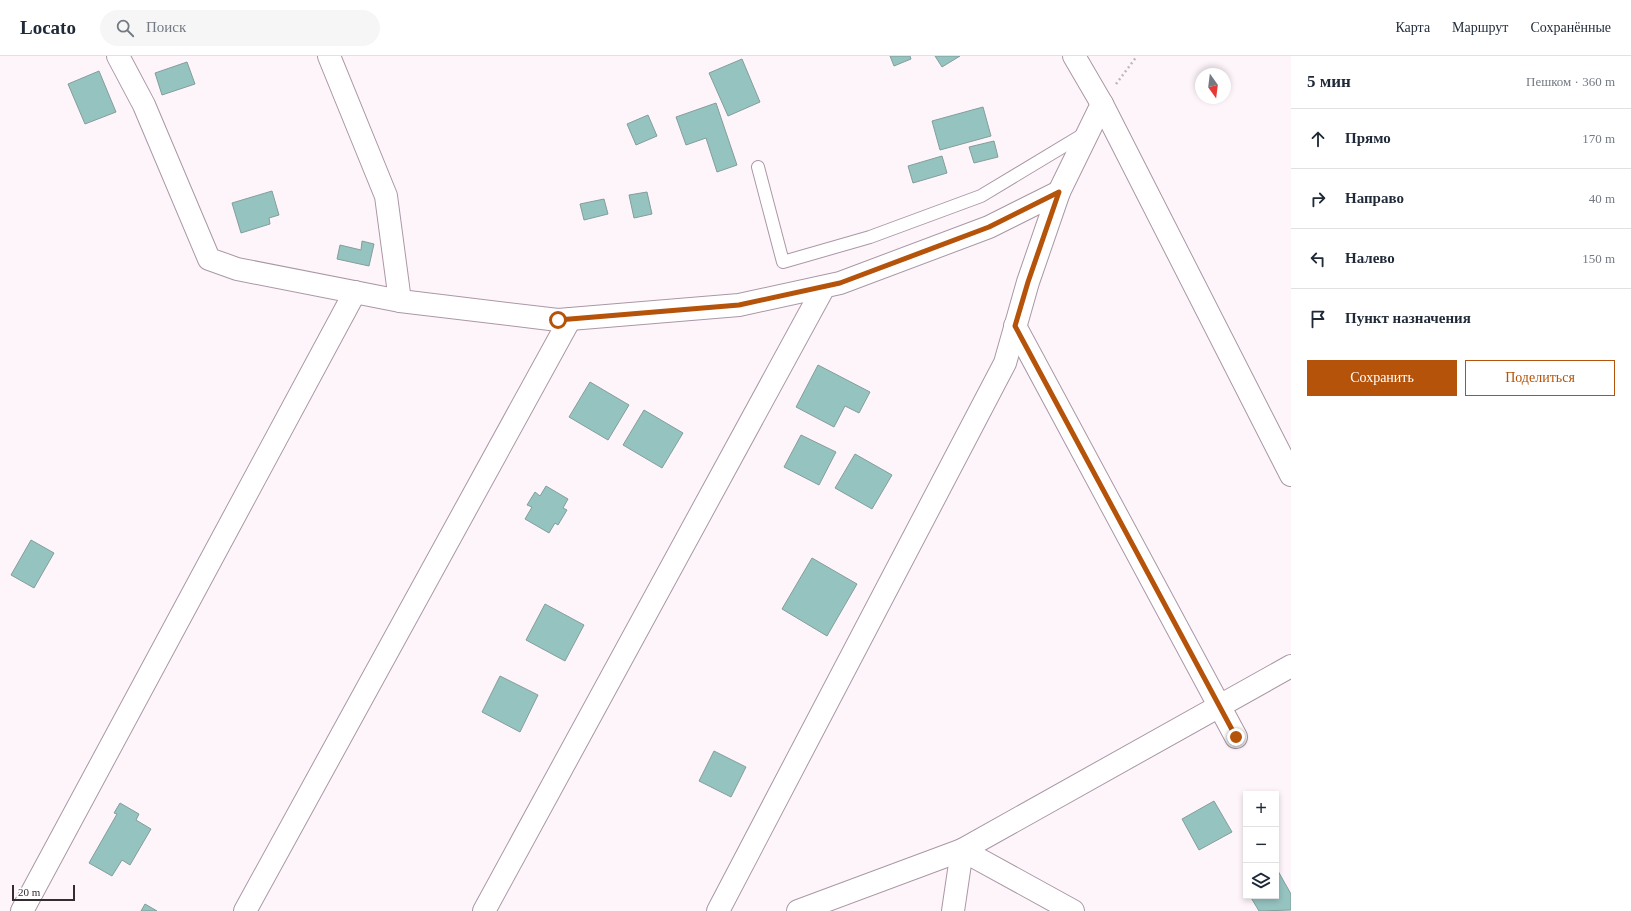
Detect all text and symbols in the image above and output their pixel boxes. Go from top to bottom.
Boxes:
search box [100,10,380,46]
text: Locato [20,17,76,38]
icon: search [114,17,136,39]
text: Поиск [146,19,186,35]
text: Карта [1395,20,1430,35]
text: Маршрут [1452,20,1508,35]
text: Сохранённые [1530,20,1611,35]
north arrow [1195,68,1231,104]
text: 5 мин [1307,72,1351,91]
text: Пешком · 360 m [1526,74,1615,89]
icon: ahead [1307,128,1329,150]
text: Прямо [1345,130,1391,146]
text: 170 m [1582,131,1615,146]
icon: right [1307,188,1329,210]
text: Направо [1345,190,1404,206]
text: 40 m [1589,191,1615,206]
icon: left [1307,248,1329,270]
text: Налево [1345,250,1395,266]
text: 150 m [1582,251,1615,266]
icon: arrive [1307,308,1329,330]
text: Пункт назначения [1345,310,1471,326]
route start [549,311,567,329]
button: Сохранить [1307,360,1457,396]
button: Поделиться [1465,360,1615,396]
route end [1227,728,1245,746]
map controls [1243,791,1279,899]
button: + [1243,791,1279,827]
button: − [1243,827,1279,863]
button: layers [1243,863,1279,899]
scale bar [12,883,75,902]
text: 20 m [18,886,40,898]

